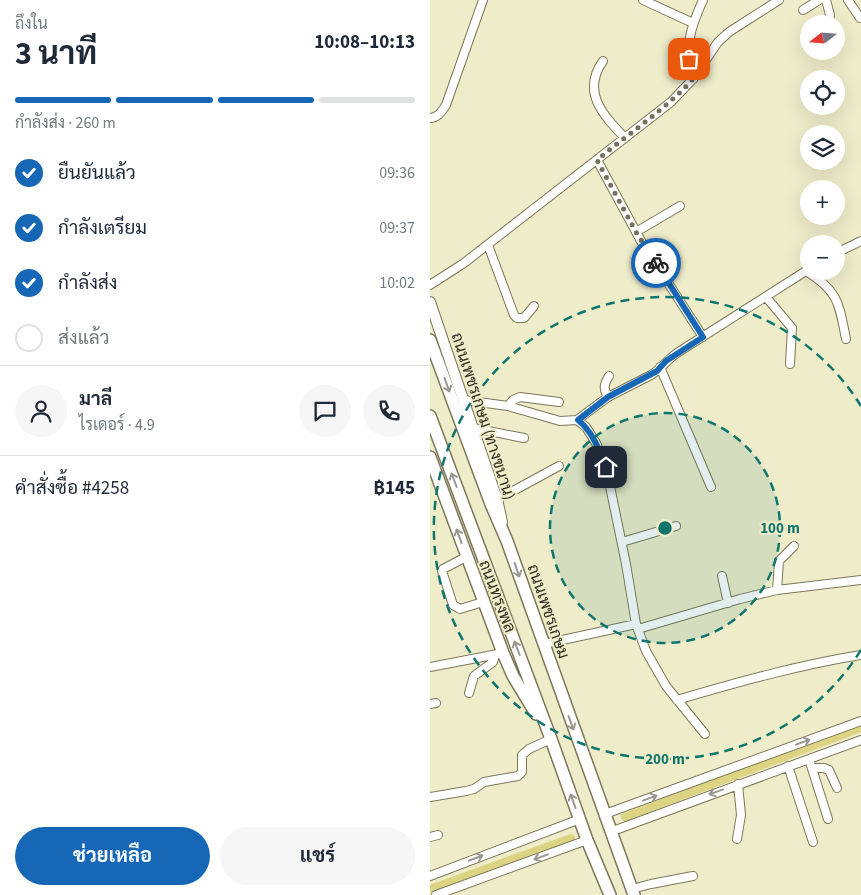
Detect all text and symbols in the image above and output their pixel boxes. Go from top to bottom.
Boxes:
text: ถึงใน [15,13,48,35]
north arrow [800,15,845,60]
map controls [800,15,845,280]
text: 10:08–10:13 [314,29,415,56]
text: 3 นาที [15,31,97,77]
pin [668,38,710,80]
icon: bag [675,45,703,73]
button: locate [800,70,845,115]
text: กำลังส่ง · 260 m [15,112,116,134]
button: layers [800,125,845,170]
icon: check [15,159,43,187]
text: ยืนยันแล้ว [58,160,136,187]
text: 09:36 [379,162,415,184]
button: + [800,180,845,225]
icon: check [15,214,43,242]
text: กำลังเตรียม [58,215,147,242]
text: 09:37 [379,217,415,239]
button: − [800,235,845,280]
courier [631,238,681,288]
icon: bike [642,249,670,277]
icon: check [15,269,43,297]
text: กำลังส่ง [58,270,117,297]
text: 10:02 [379,272,415,294]
text: ส่งแล้ว [58,325,109,352]
street label: ถนนเพชรเกษม (ทางขนาน) [446,330,520,503]
one-way arrow [443,377,452,393]
button: person [15,385,67,437]
button: chat [299,385,351,437]
button: phone [363,385,415,437]
text: มาลี [79,386,112,413]
text: ไรเดอร์ · 4.9 [79,414,155,436]
pin [585,446,627,488]
icon: home [592,453,620,481]
one-way arrow [449,473,458,488]
text: คำสั่งซื้อ #4258 [15,475,129,502]
text: ฿145 [373,475,415,502]
text: 100 m [760,518,800,539]
centre of rings [656,519,674,537]
one-way arrow [454,528,463,544]
street label: ถนนทรงพล [473,557,521,636]
street label: ถนนเพชรเกษม [522,561,574,661]
one-way arrow [513,562,522,577]
one-way arrow [512,641,521,656]
one-way arrow [567,715,576,730]
one-way arrow [795,737,810,746]
text: 200 m [645,749,685,770]
one-way arrow [709,788,725,797]
one-way arrow [568,793,577,809]
one-way arrow [642,793,658,802]
button: ช่วยเหลือ [15,827,210,885]
button: แชร์ [220,827,415,885]
one-way arrow [467,853,483,862]
one-way arrow [534,853,549,862]

